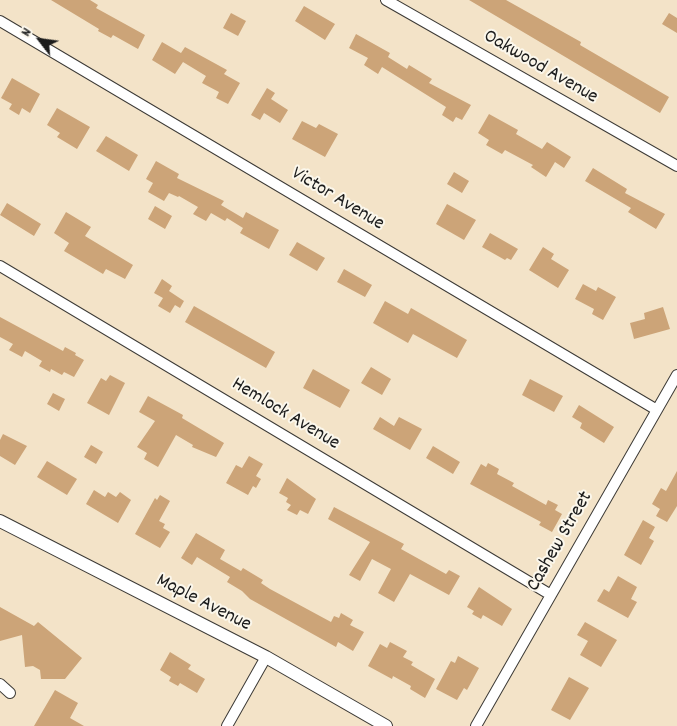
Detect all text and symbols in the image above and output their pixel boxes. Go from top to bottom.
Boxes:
north arrow [15,15,65,65]
text: N [17,25,37,41]
street label: Oakwood Avenue [478,26,602,110]
street label: Victor Avenue [286,163,388,237]
street label: Hemlock Avenue [227,373,343,457]
street label: Cashew Street [523,488,599,596]
street label: Maple Avenue [152,570,254,638]

